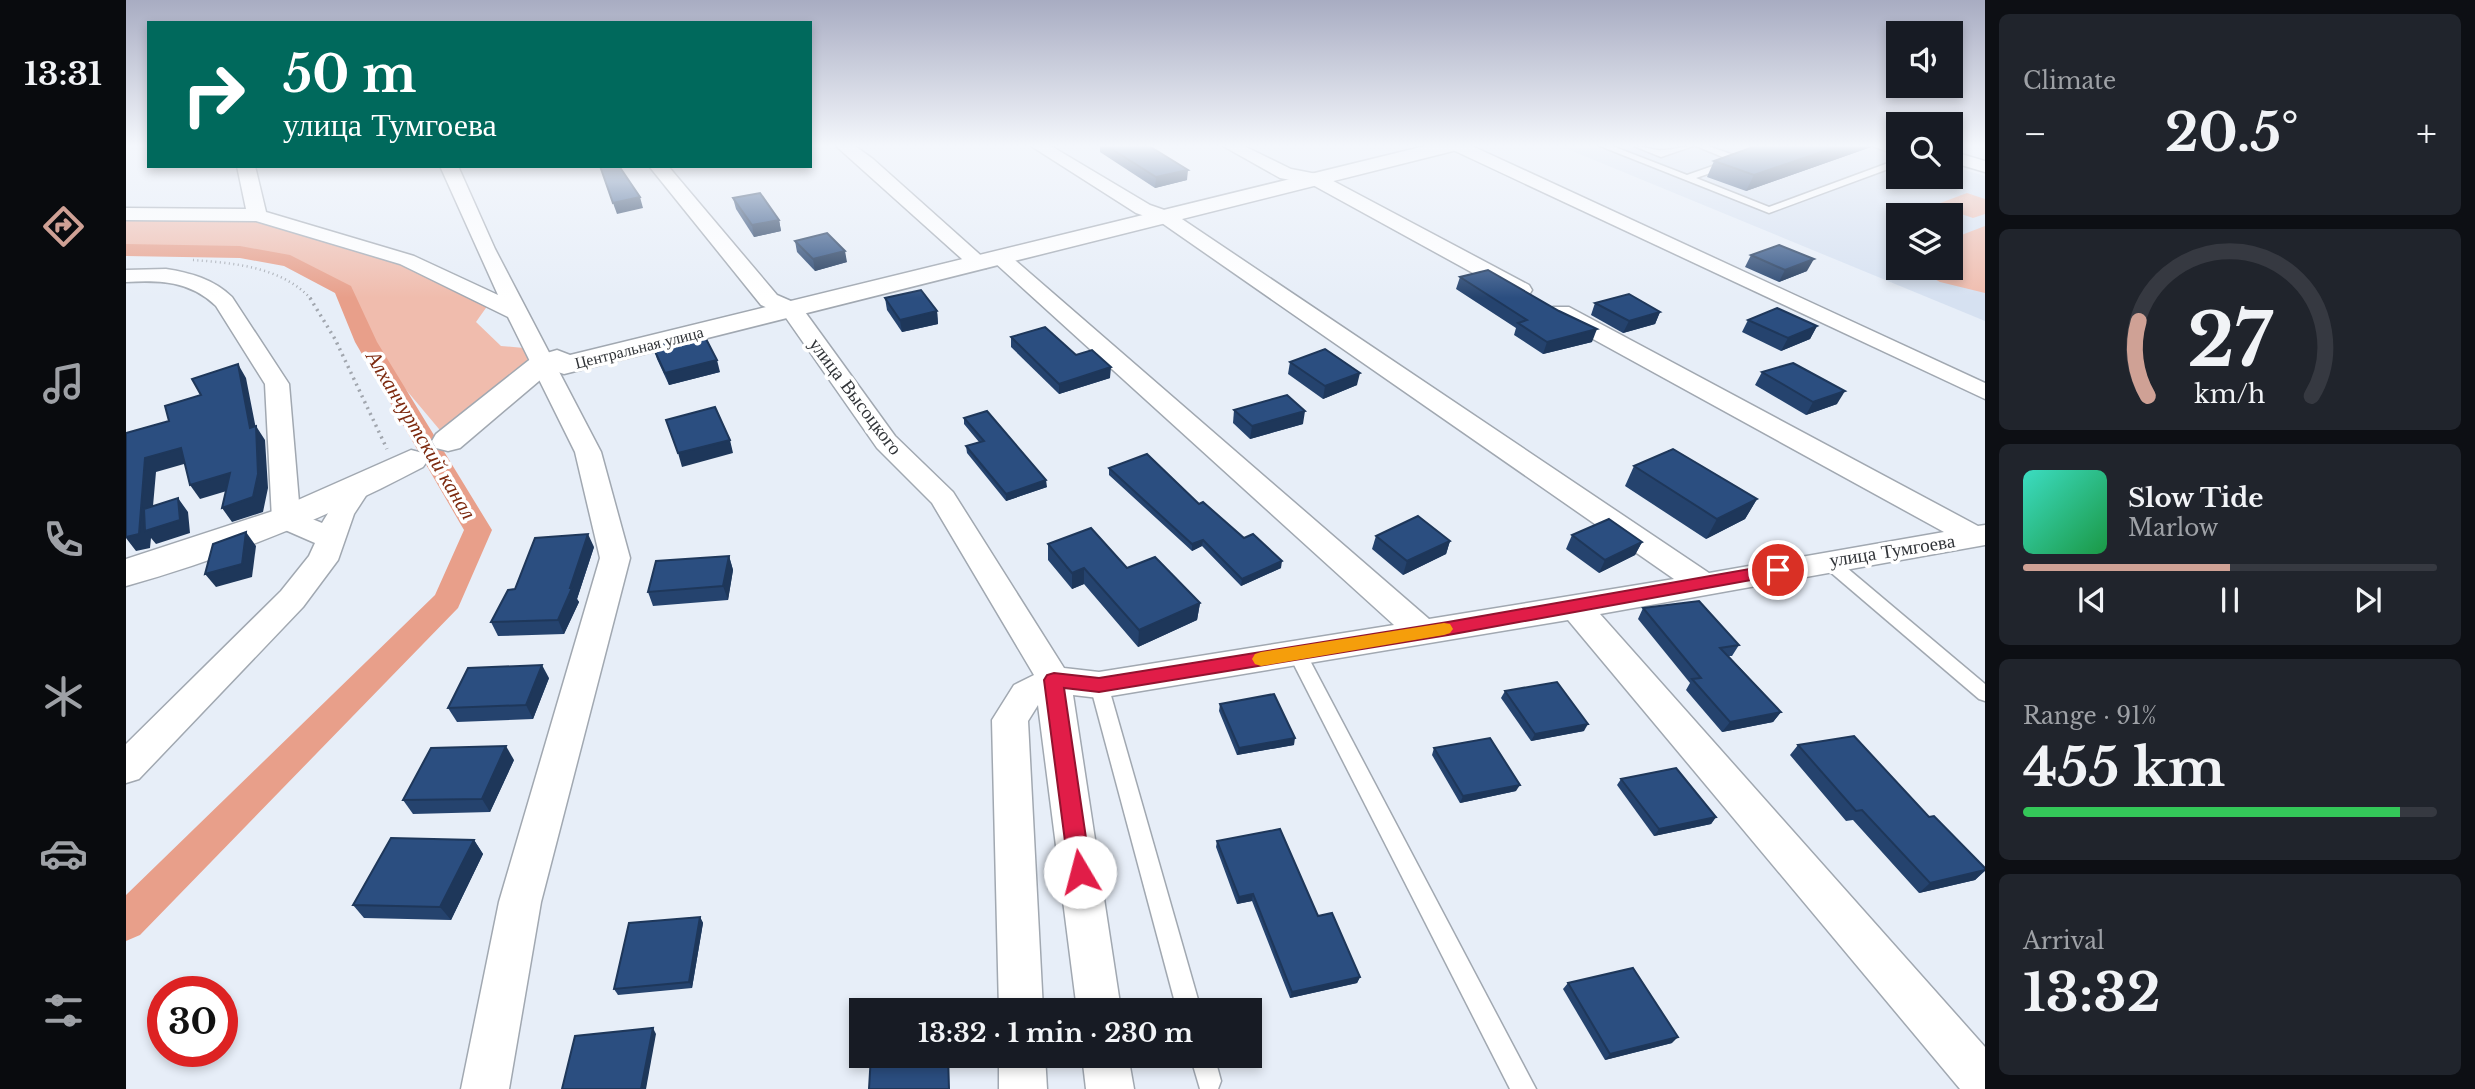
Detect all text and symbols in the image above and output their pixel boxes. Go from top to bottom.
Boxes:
map controls [1886,21,1963,280]
button: sound [1886,21,1963,98]
text: 50 m [283,44,416,105]
icon: right [168,49,259,140]
text: 13:31 [24,54,102,94]
text: Climate [2023,67,2116,95]
text: 20.5° [2165,101,2299,165]
text: улица Тумгоева [283,105,497,145]
text: − [2023,110,2047,157]
text: + [2416,110,2437,157]
button: search [1886,112,1963,189]
icon: directions [39,202,88,251]
button: layers [1886,203,1963,280]
text: 27 [2188,295,2274,386]
street label: Центральная улица [573,321,705,373]
street label: улица Высоцкого [804,333,907,459]
water label: Алханчуртский канал [359,344,482,524]
icon: music [39,359,88,408]
text: km/h [2195,378,2265,409]
text: Slow Tide [2128,482,2264,514]
text: Marlow [2128,514,2218,542]
icon: phone [39,515,88,564]
street label: улица Тумгоева [1828,529,1957,572]
pin [1748,540,1808,600]
icon: arrive [1759,551,1797,589]
icon: previous [2073,581,2111,619]
icon: pause [2211,581,2249,619]
icon: next [2349,581,2387,619]
icon: climate [39,672,88,721]
text: Range · 91% [2023,702,2157,730]
text: 455 km [2023,736,2225,800]
icon: car [39,829,88,878]
position arrow [1043,835,1117,909]
text: Arrival [2023,927,2104,955]
text: 13:32 [2023,961,2161,1025]
speed limit sign: 30 [147,976,238,1067]
icon: filters [39,986,88,1035]
text: 13:32 · 1 min · 230 m [918,1017,1193,1049]

